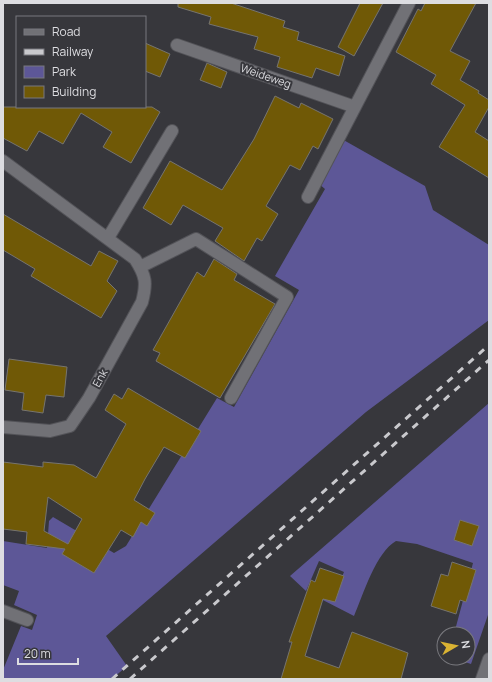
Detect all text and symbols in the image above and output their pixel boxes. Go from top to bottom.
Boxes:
legend [16,16,146,108]
text: Road [52,23,80,40]
text: Railway [52,43,94,60]
street label: Weideweg [239,60,293,91]
text: Park [52,63,77,80]
text: Building [52,83,96,100]
street label: Enk [89,366,111,389]
north arrow [436,626,476,666]
text: N [458,639,474,650]
scale bar [18,640,78,666]
text: 20 m [24,645,51,662]

